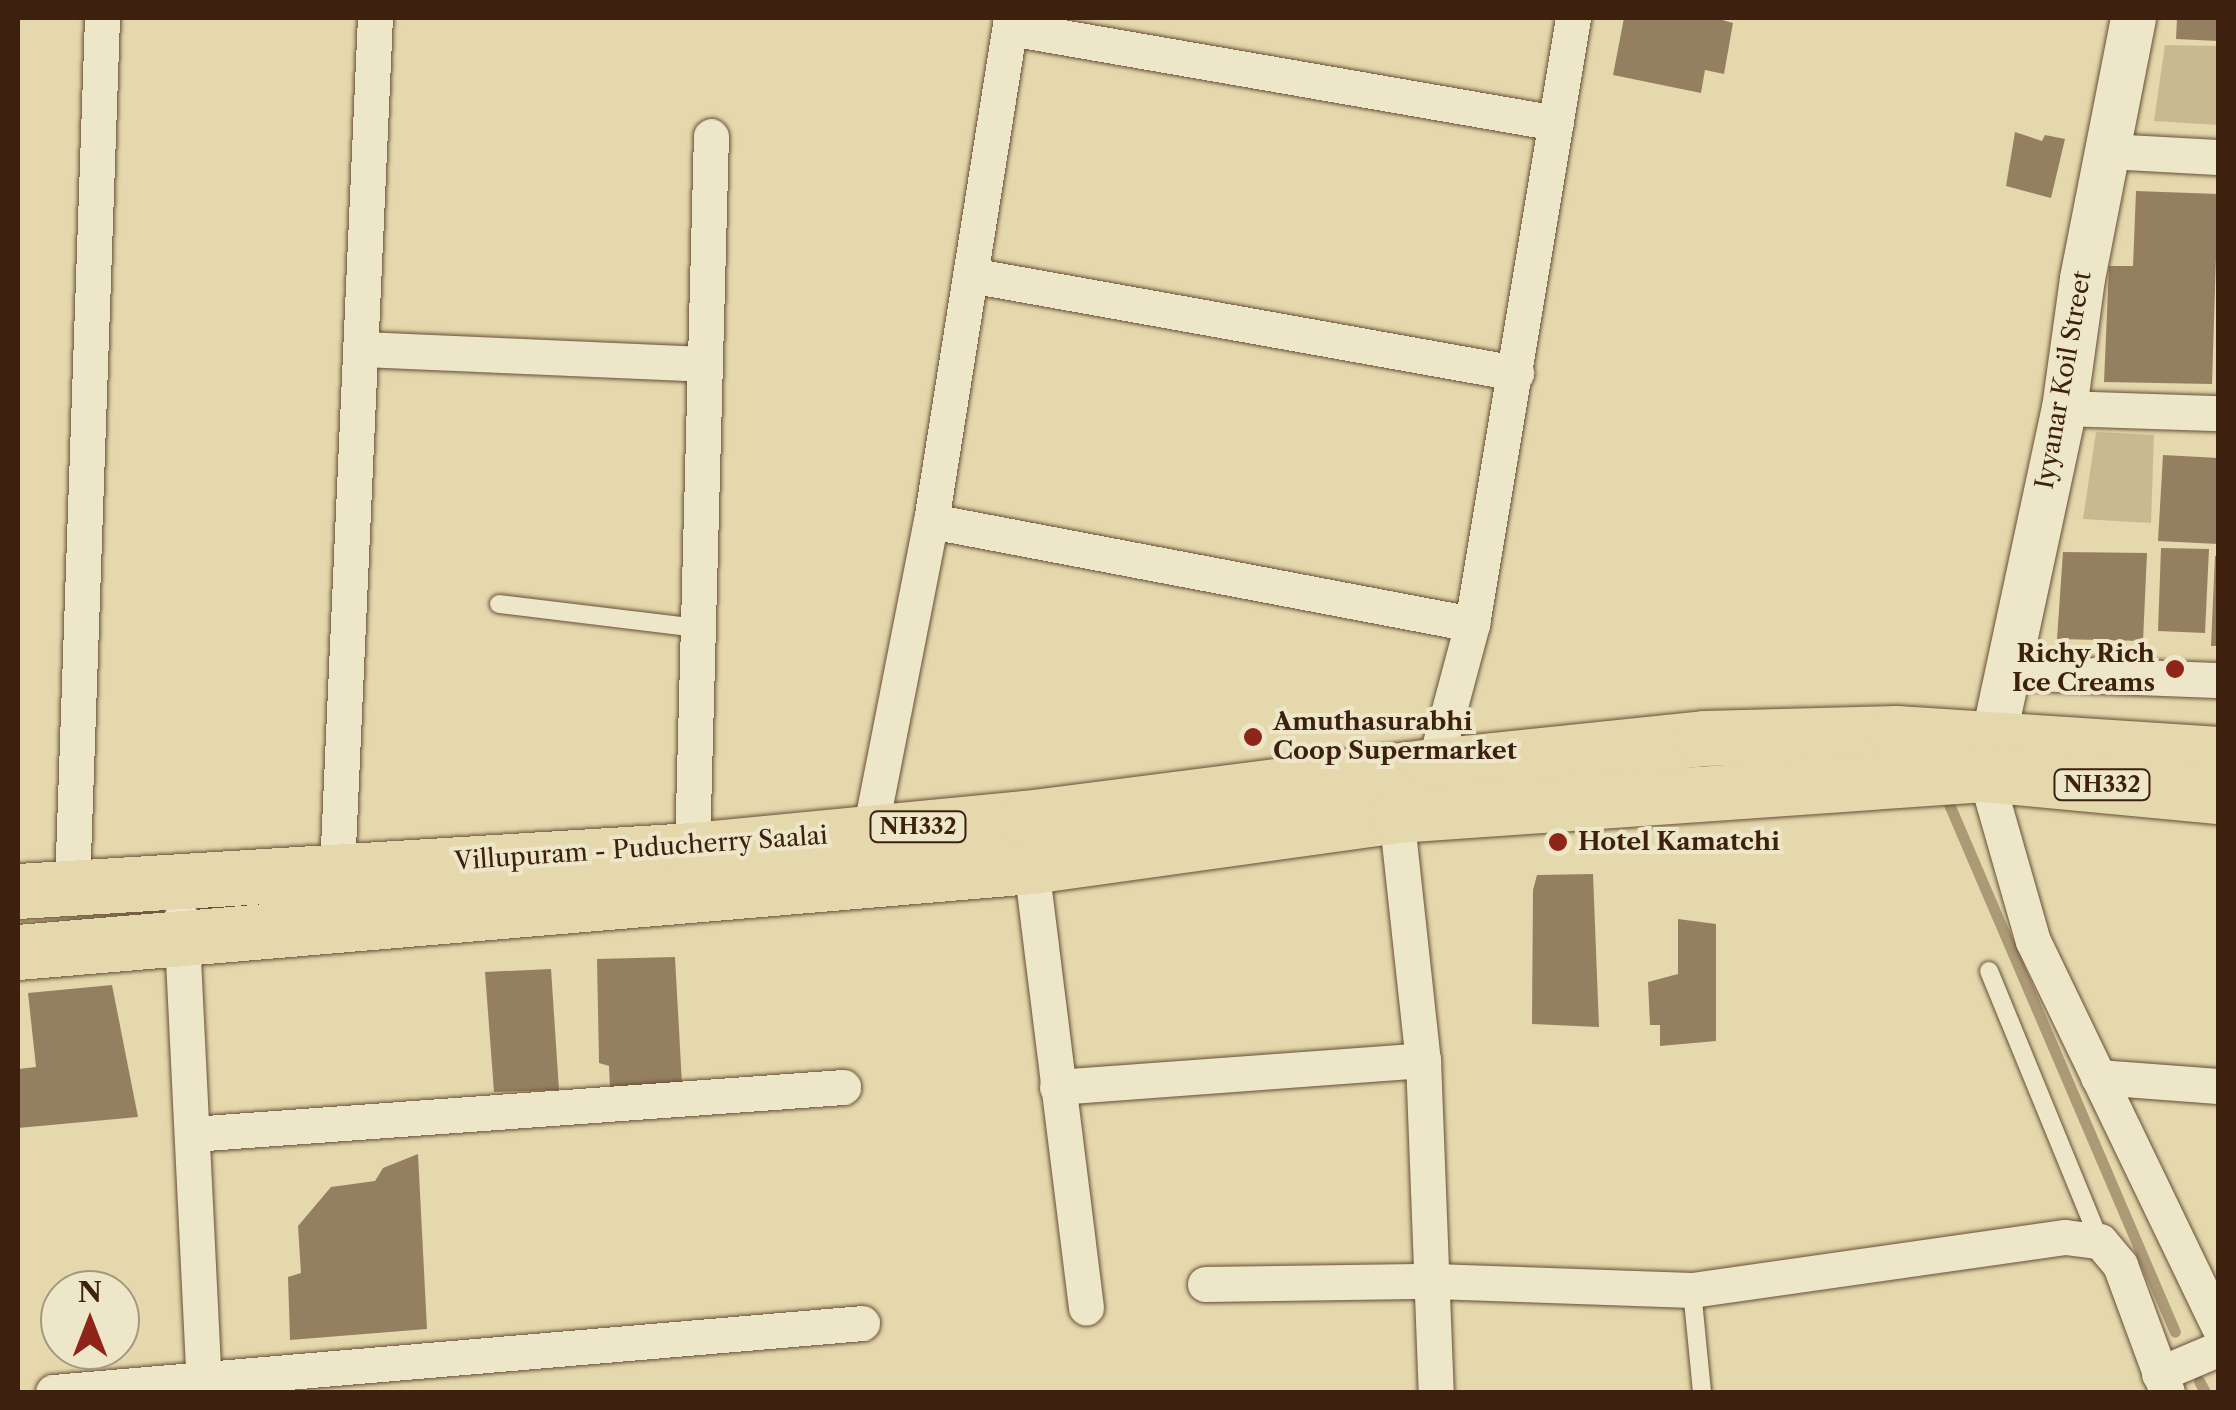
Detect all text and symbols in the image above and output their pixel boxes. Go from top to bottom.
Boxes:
street label: Iyyanar Koil Street [2030,268,2098,492]
place label: Richy Rich Ice Creams [2012,640,2155,699]
marker: Richy Rich Ice Creams [2164,658,2186,680]
place label: Amuthasurabhi Coop Supermarket [1273,708,1517,767]
marker: Amuthasurabhi Coop Supermarket [1242,726,1264,748]
road number: NH332 [2052,768,2152,802]
road number: NH332 [868,810,968,844]
street label: Villupuram - Puducherry Saalai [453,821,829,877]
place label: Hotel Kamatchi [1578,827,1780,857]
marker: Hotel Kamatchi [1547,831,1569,853]
north arrow [40,1270,140,1370]
text: N [78,1275,102,1309]

